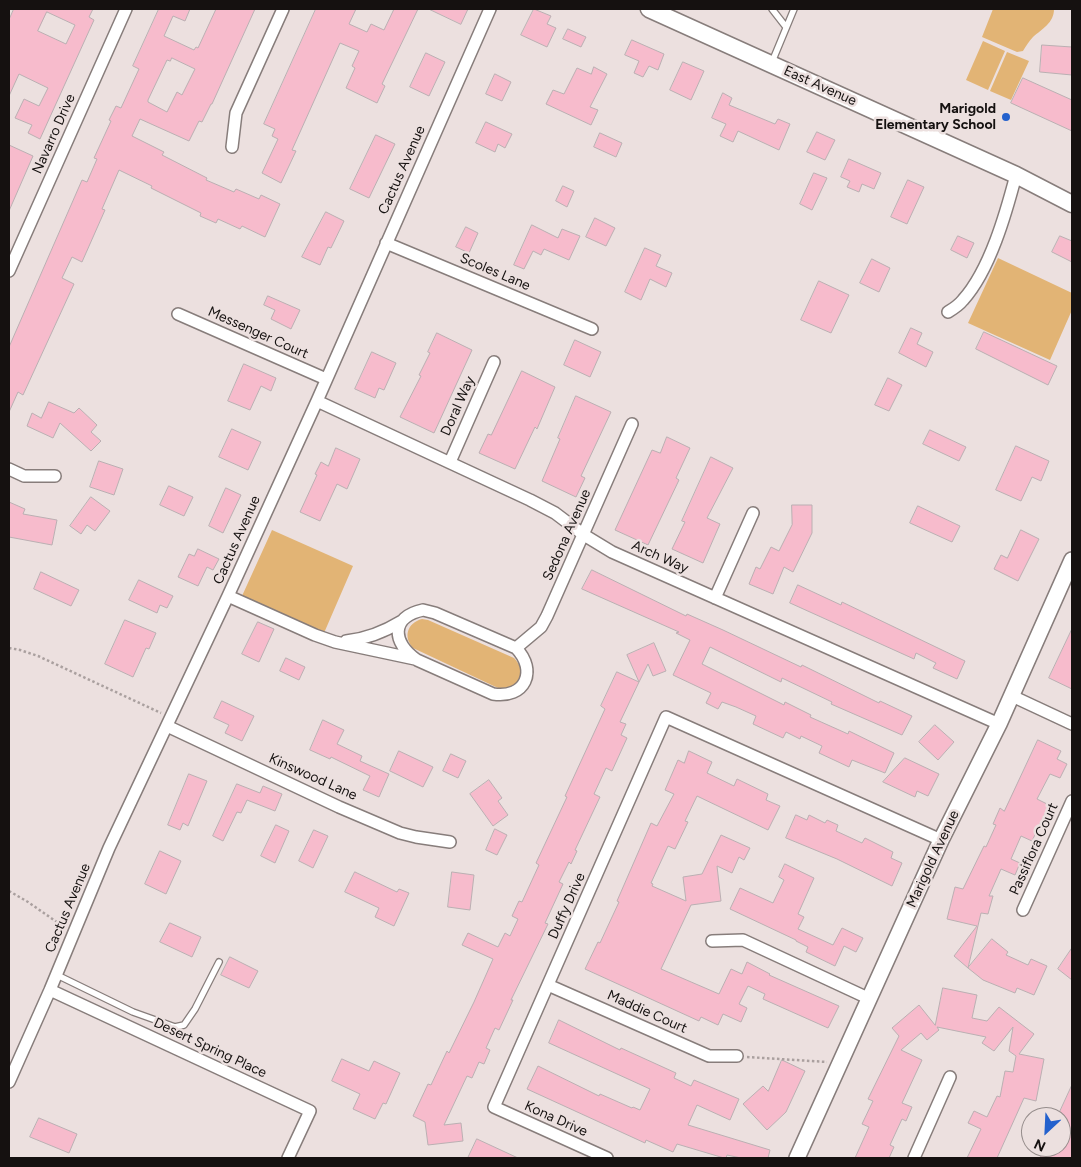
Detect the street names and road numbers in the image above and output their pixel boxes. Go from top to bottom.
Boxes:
street label: East Avenue [781,62,859,110]
street label: Navarro Drive [29,92,79,176]
street label: Cactus Avenue [375,123,429,217]
street label: Scoles Lane [457,250,533,294]
street label: Messenger Court [205,303,311,363]
street label: Doral Way [437,374,479,438]
street label: Sedona Avenue [539,487,595,583]
street label: Cactus Avenue [210,493,264,587]
street label: Arch Way [629,537,691,577]
street label: Kinswood Lane [266,750,360,804]
street label: Passiflora Court [1006,800,1062,898]
street label: Marigold Avenue [903,808,963,910]
street label: Cactus Avenue [42,861,94,955]
street label: Duffy Drive [545,870,589,942]
street label: Maddie Court [604,987,690,1037]
street label: Desert Spring Place [151,1014,269,1082]
street label: Kona Drive [522,1098,590,1140]

